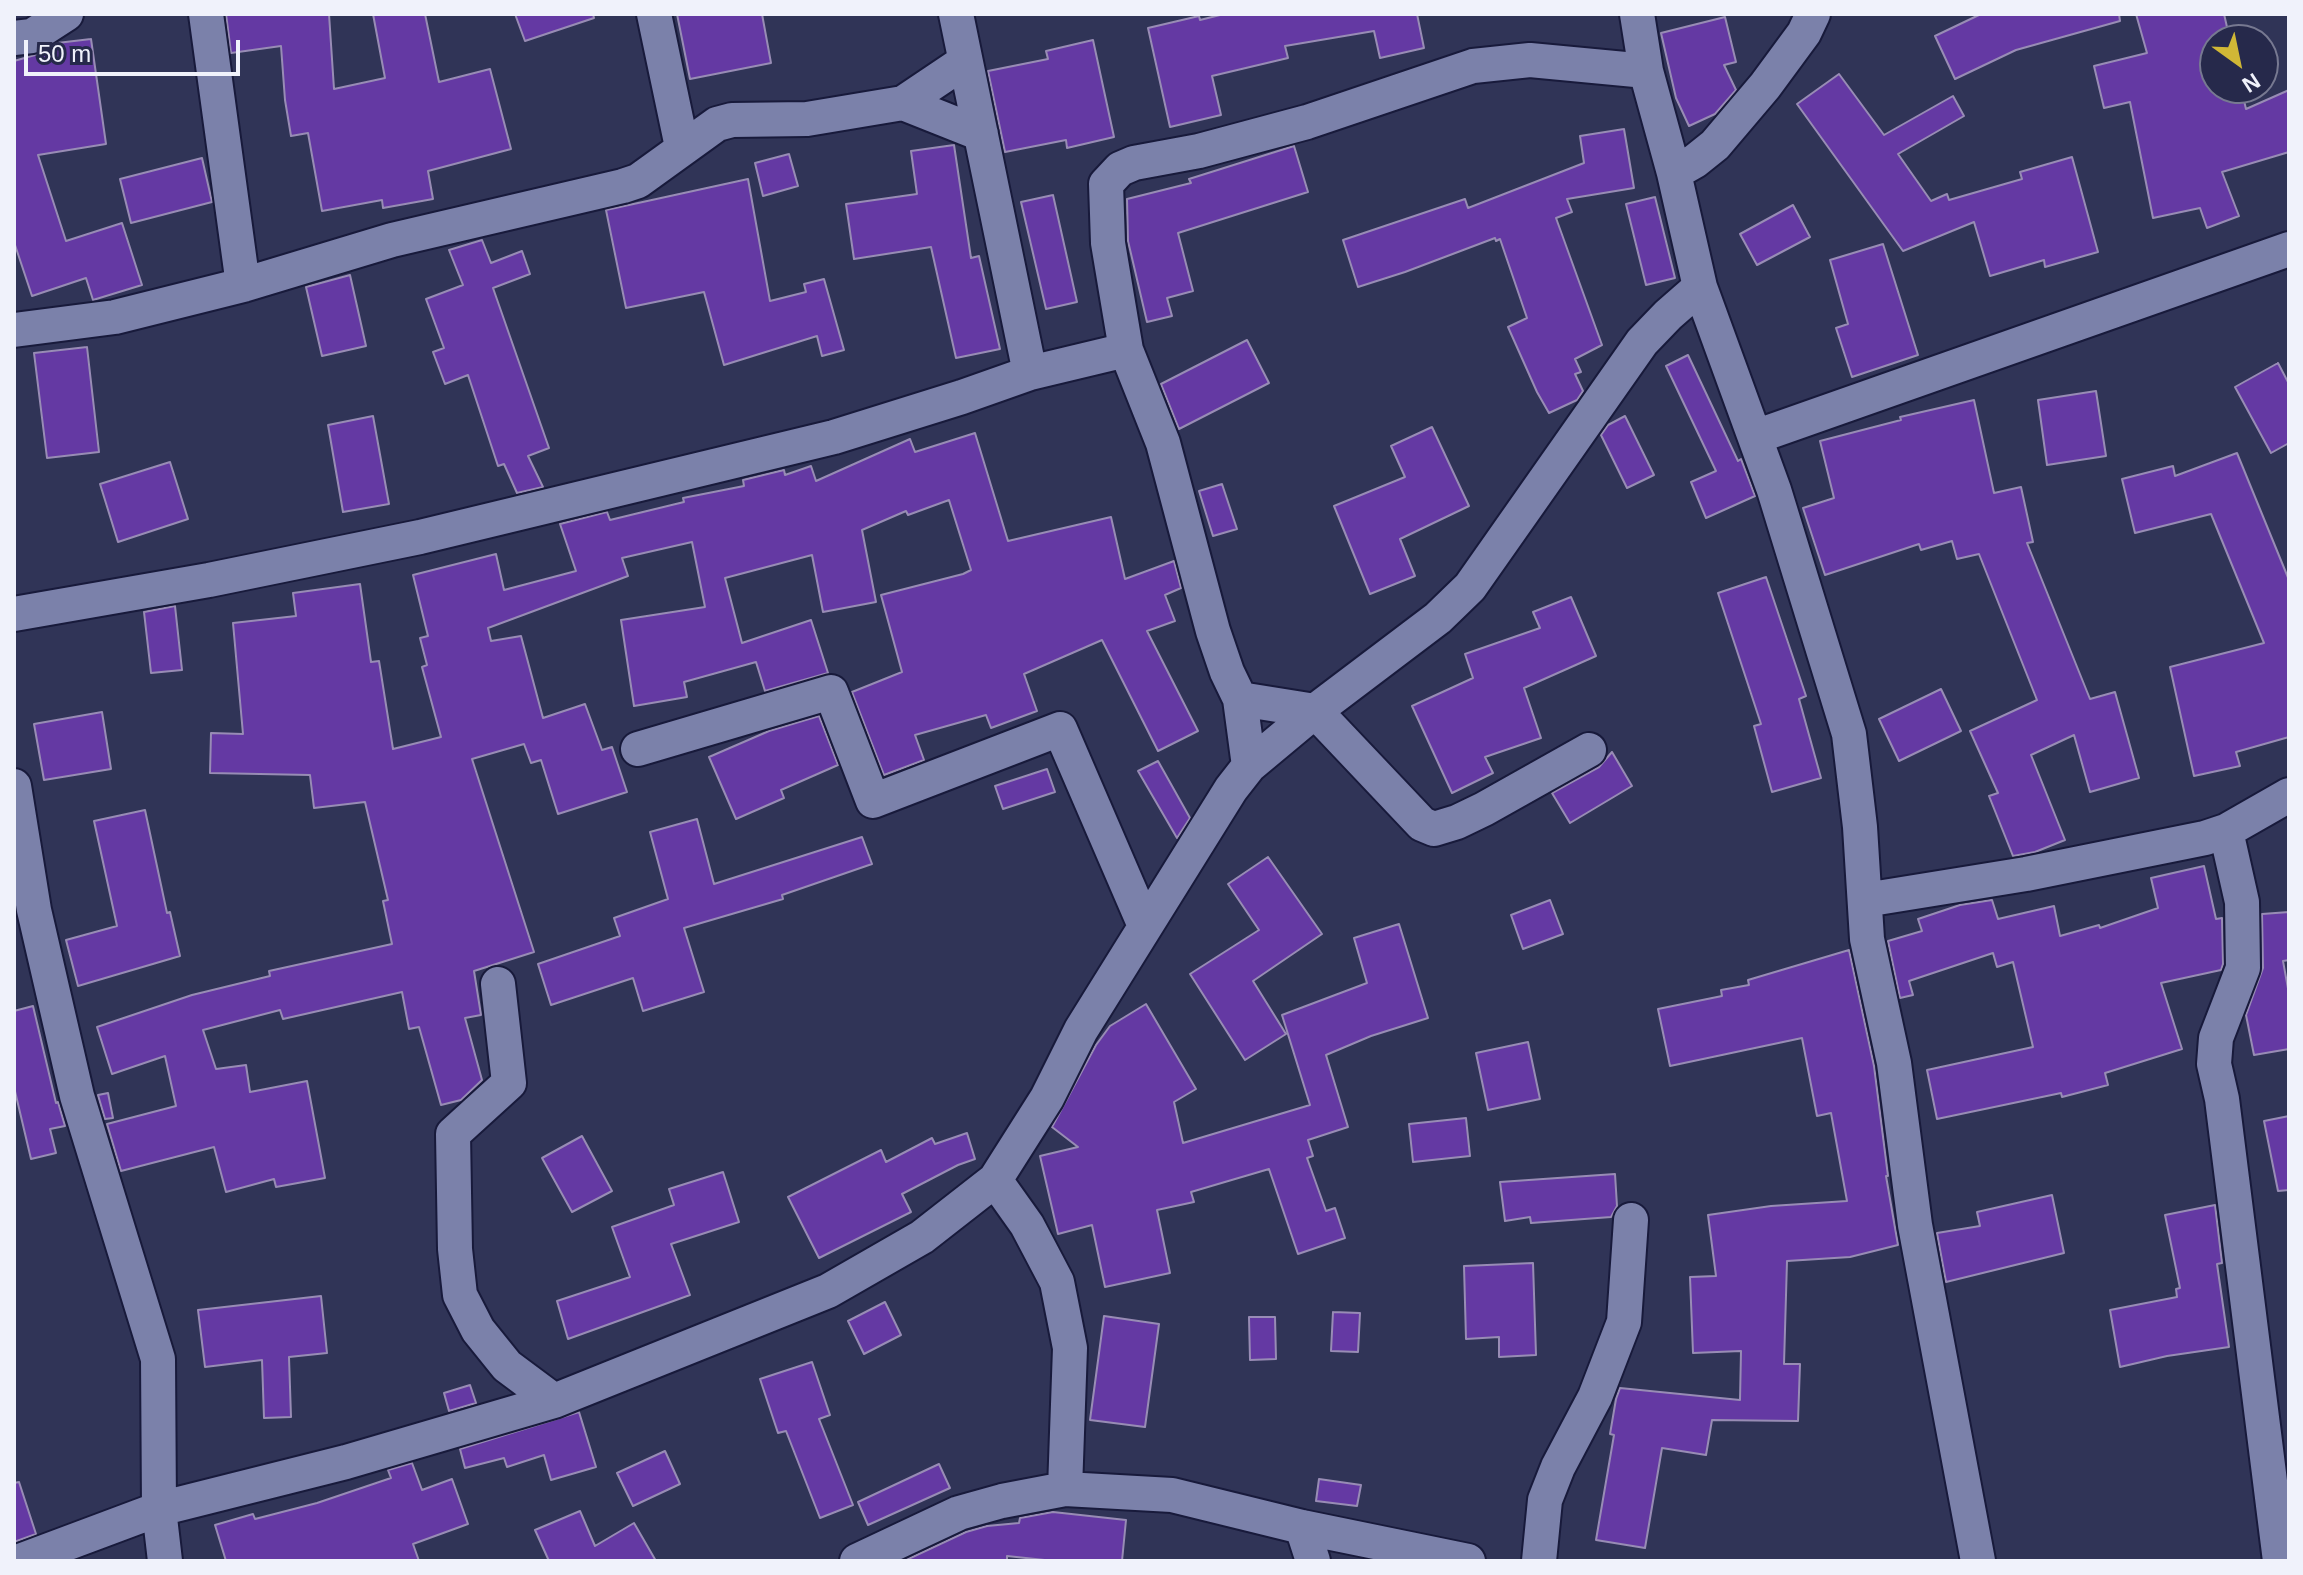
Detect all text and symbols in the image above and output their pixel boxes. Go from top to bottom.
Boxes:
scale bar [28,24,244,74]
north arrow [2199,24,2279,104]
text: 50 m [38,40,91,67]
text: N [2238,68,2265,98]

